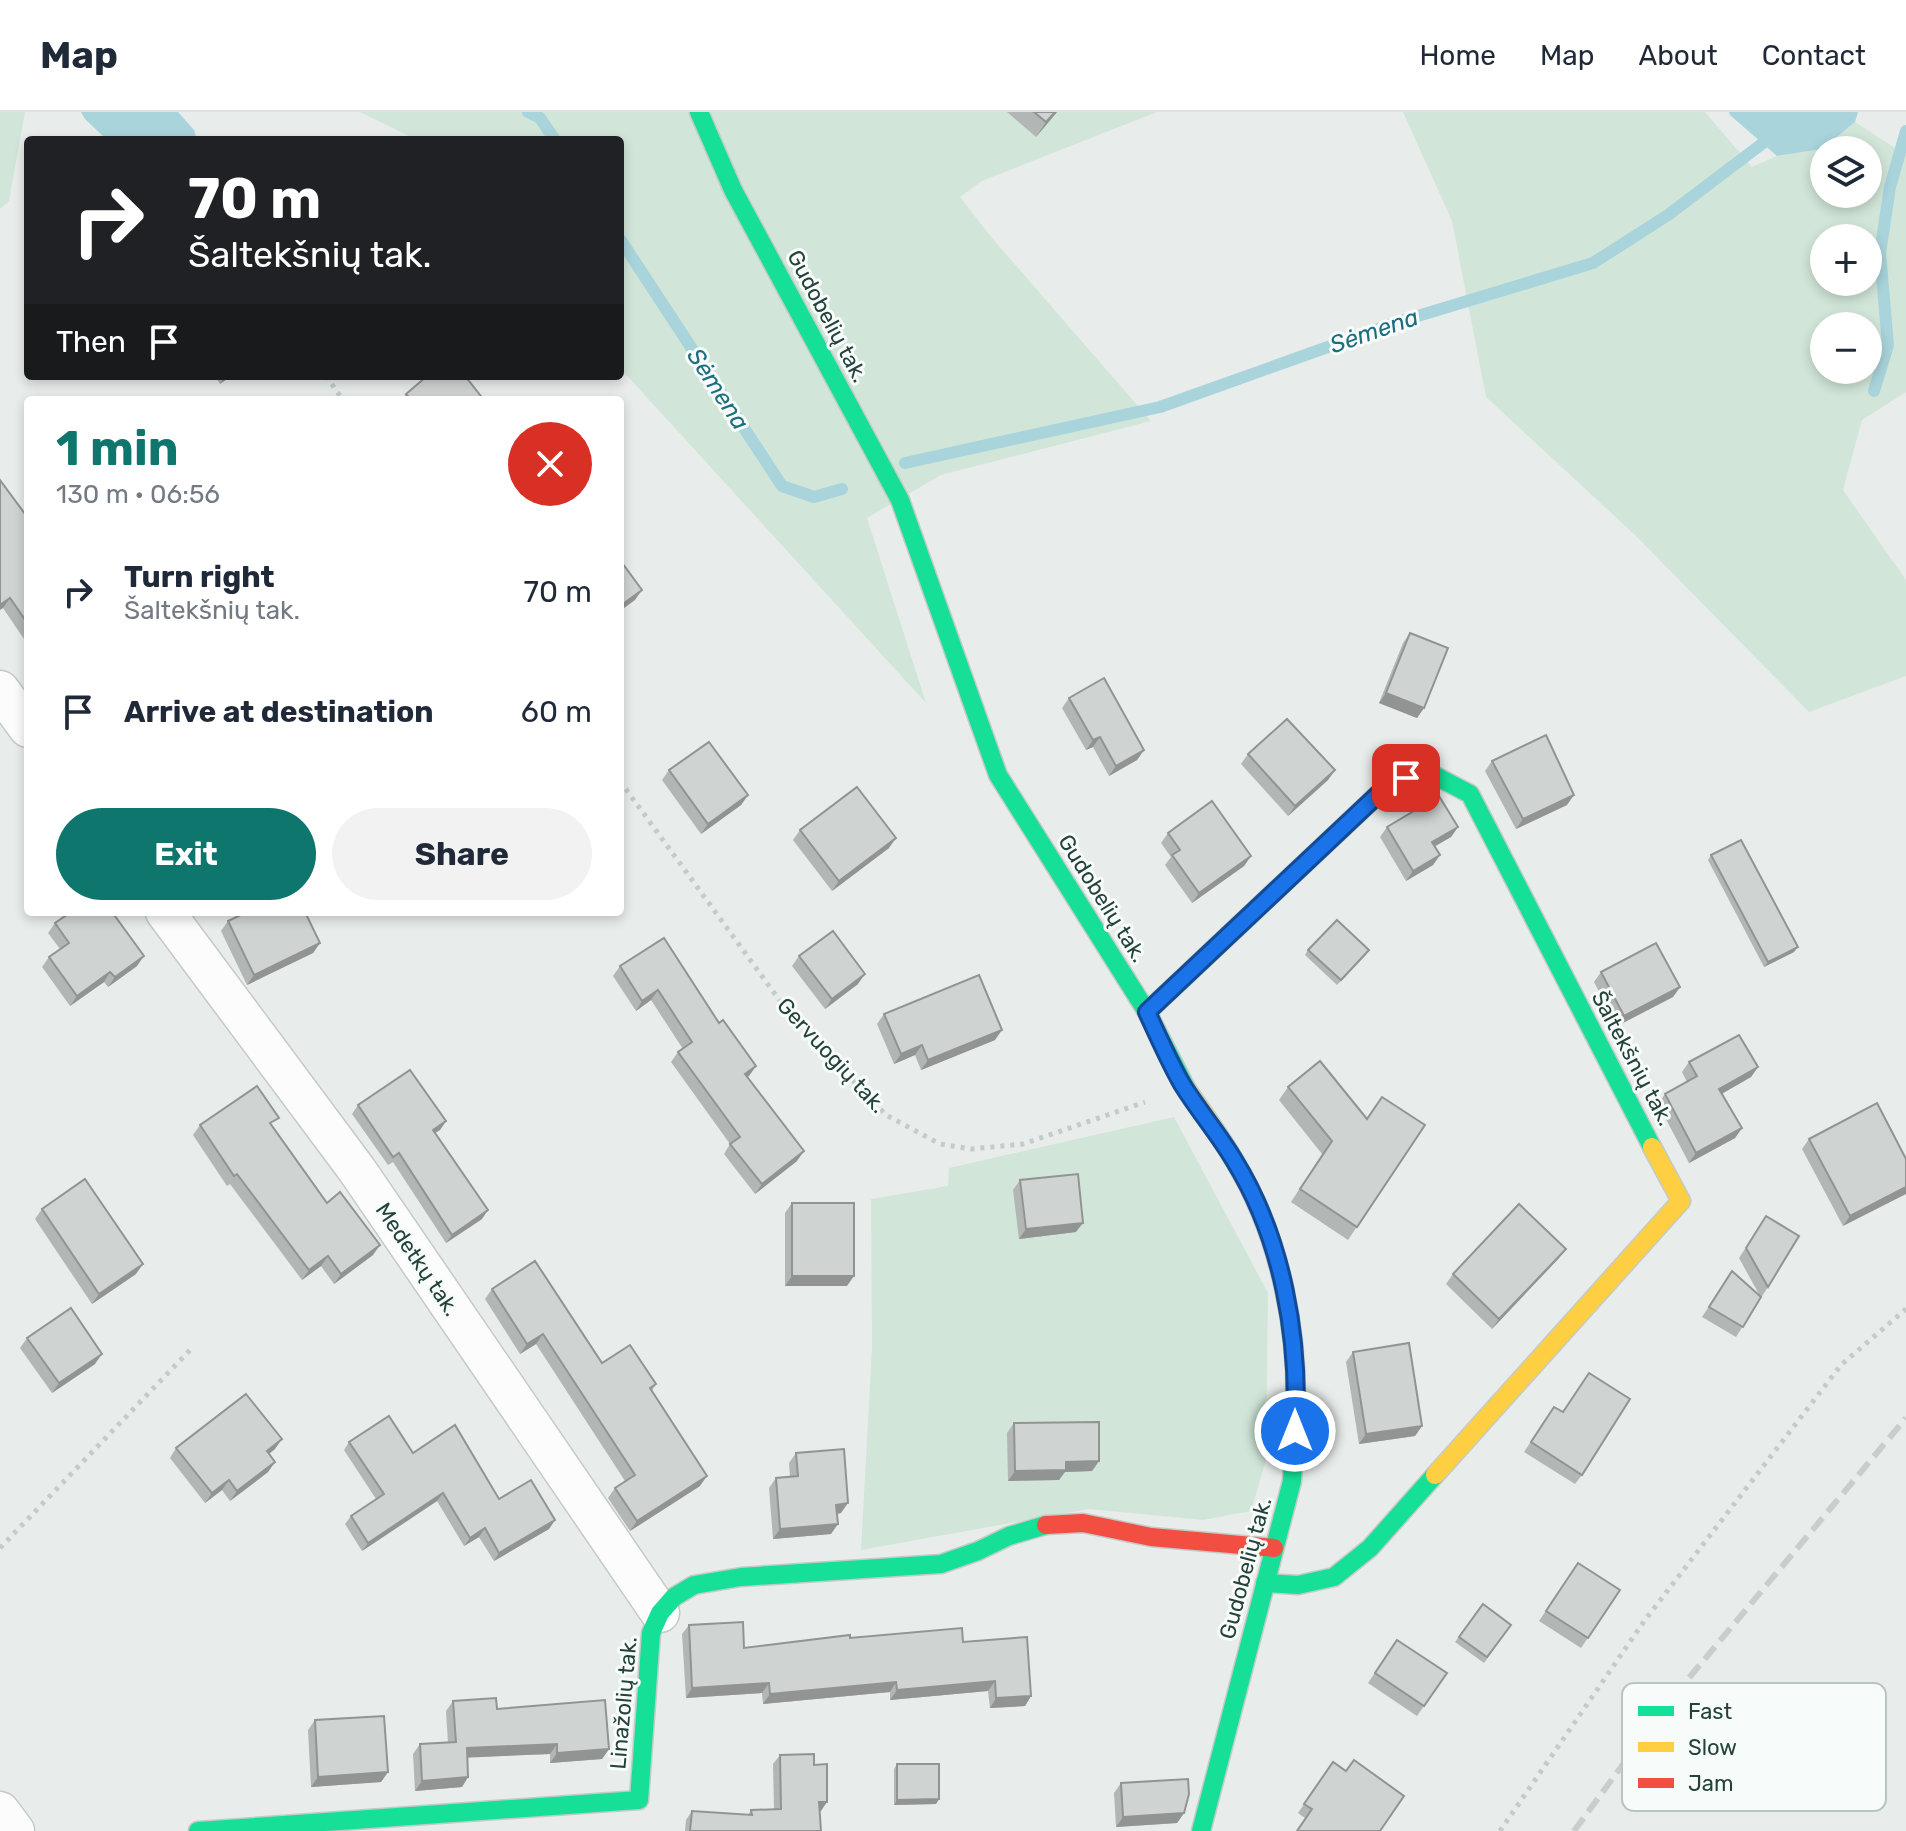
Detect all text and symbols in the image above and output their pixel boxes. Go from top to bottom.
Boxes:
text: Map [40,32,118,78]
text: Home [1419,39,1496,72]
text: Map [1540,39,1594,72]
text: About [1638,39,1718,72]
text: Contact [1762,39,1866,72]
map controls [1810,136,1882,384]
button: layers [1810,136,1882,208]
text: 70 m [188,166,321,232]
icon: right [56,168,160,272]
button: + [1810,224,1882,296]
text: Šaltekšnių tak. [188,233,432,276]
street label: Gudobelių tak. [781,246,874,387]
water label: Sėmena [1326,303,1422,359]
button: − [1810,312,1882,384]
icon: arrive [142,320,186,364]
text: Then [56,324,126,360]
water label: Sėmena [681,343,755,435]
text: 1 min [56,420,179,477]
button: close [508,422,592,506]
text: 130 m · 06:56 [56,479,220,510]
text: Turn right [124,559,275,595]
icon: right [56,570,100,614]
text: 70 m [524,574,592,610]
text: Šaltekšnių tak. [124,595,300,626]
icon: arrive [56,690,100,734]
text: Arrive at destination [124,694,434,730]
text: 60 m [521,694,592,730]
pin [1372,744,1440,812]
icon: arrive [1384,756,1428,800]
button: Exit [56,808,316,900]
button: Share [332,808,592,900]
street label: Gudobelių tak. [1052,829,1153,967]
street label: Šaltekšnių tak. [1586,986,1679,1130]
street label: Gervuogių tak. [771,992,892,1119]
street label: Medetkų tak. [370,1197,465,1321]
position arrow [1253,1389,1337,1473]
street label: Gudobelių tak. [1214,1494,1277,1642]
street label: Linažolių tak. [604,1635,643,1771]
legend [1622,1683,1886,1811]
text: Fast [1688,1698,1733,1725]
text: Slow [1688,1734,1737,1761]
text: Jam [1688,1770,1734,1797]

